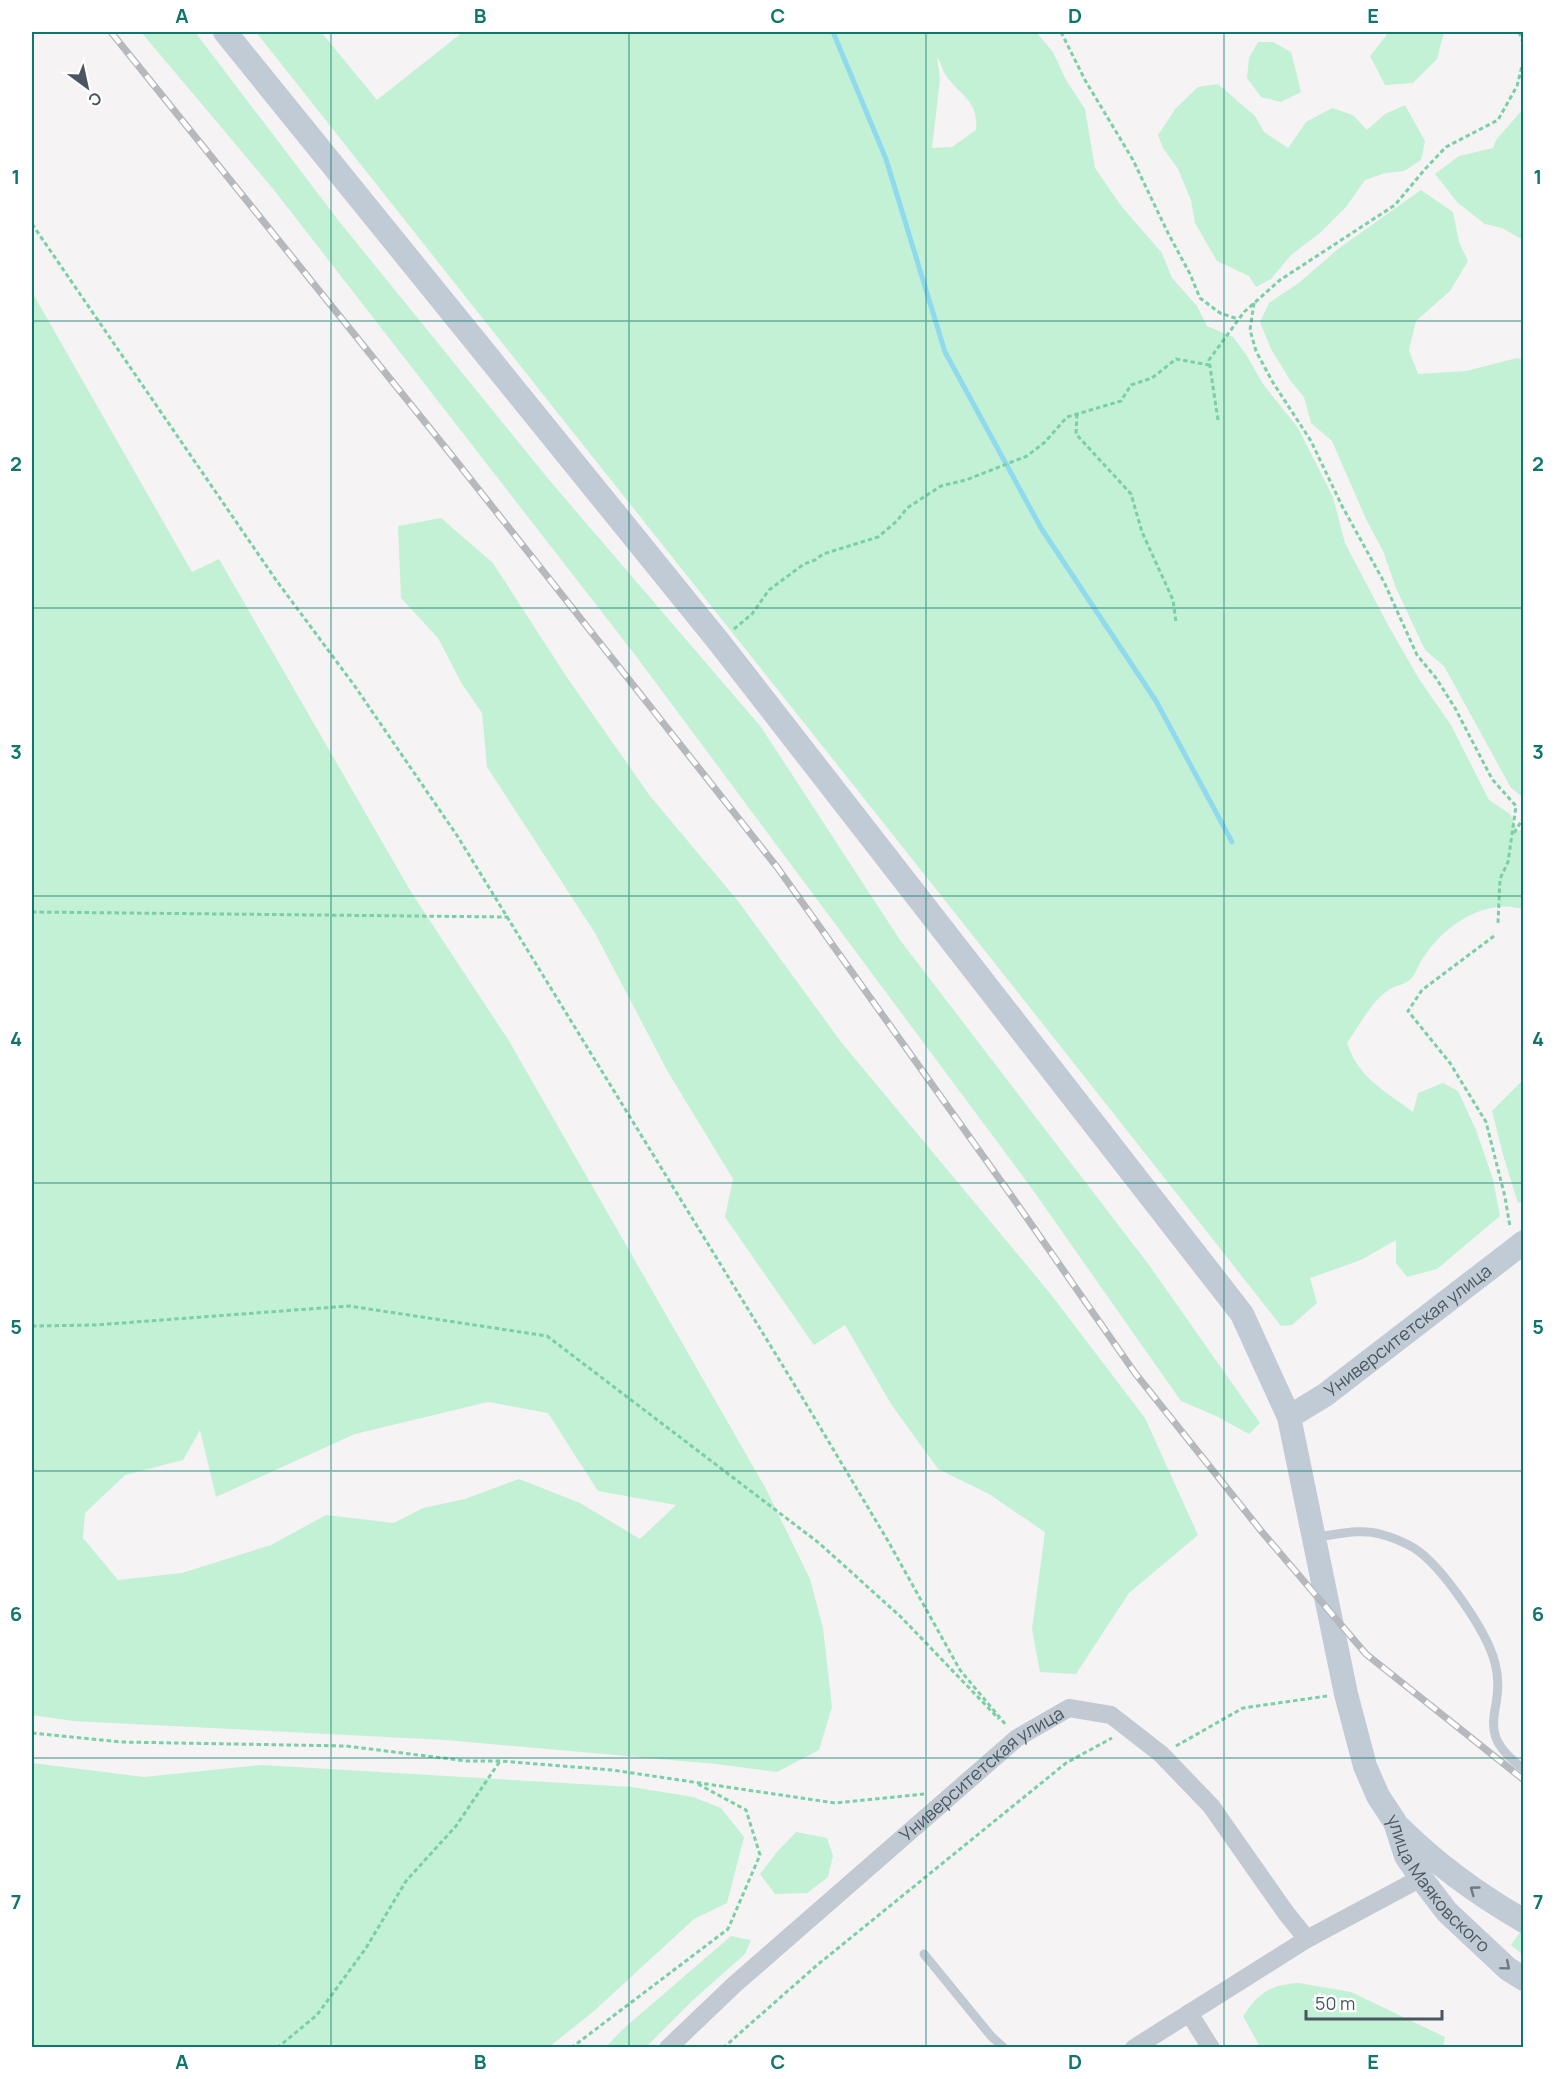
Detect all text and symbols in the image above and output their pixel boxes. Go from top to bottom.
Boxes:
text: A [175,2,189,29]
text: B [474,2,487,29]
text: C [771,2,785,29]
text: D [1068,2,1082,29]
text: E [1367,2,1379,29]
north arrow [57,57,117,117]
text: С [84,87,106,112]
text: 1 [12,163,20,190]
text: 1 [1534,163,1542,190]
text: 2 [10,450,22,477]
text: 2 [1532,450,1544,477]
text: 3 [10,738,22,765]
text: 3 [1532,738,1544,765]
text: 4 [10,1025,22,1052]
text: 4 [1532,1025,1544,1052]
street label: Университетская улица [1319,1258,1496,1402]
text: 5 [10,1313,22,1340]
text: 5 [1532,1313,1544,1340]
text: 6 [10,1600,22,1627]
text: 6 [1532,1600,1544,1627]
street label: Университетская улица [894,1701,1068,1846]
street label: улица Маяковского [1382,1809,1496,1957]
one-way arrow [1470,1886,1481,1897]
text: 7 [11,1888,21,1915]
text: 7 [1533,1888,1543,1915]
one-way arrow [1499,1959,1510,1970]
scale bar [1306,1983,1442,2021]
text: 50 m [1315,1991,1355,2015]
text: A [175,2048,189,2075]
text: B [474,2048,487,2075]
text: C [771,2048,785,2075]
text: D [1068,2048,1082,2075]
text: E [1367,2048,1379,2075]

